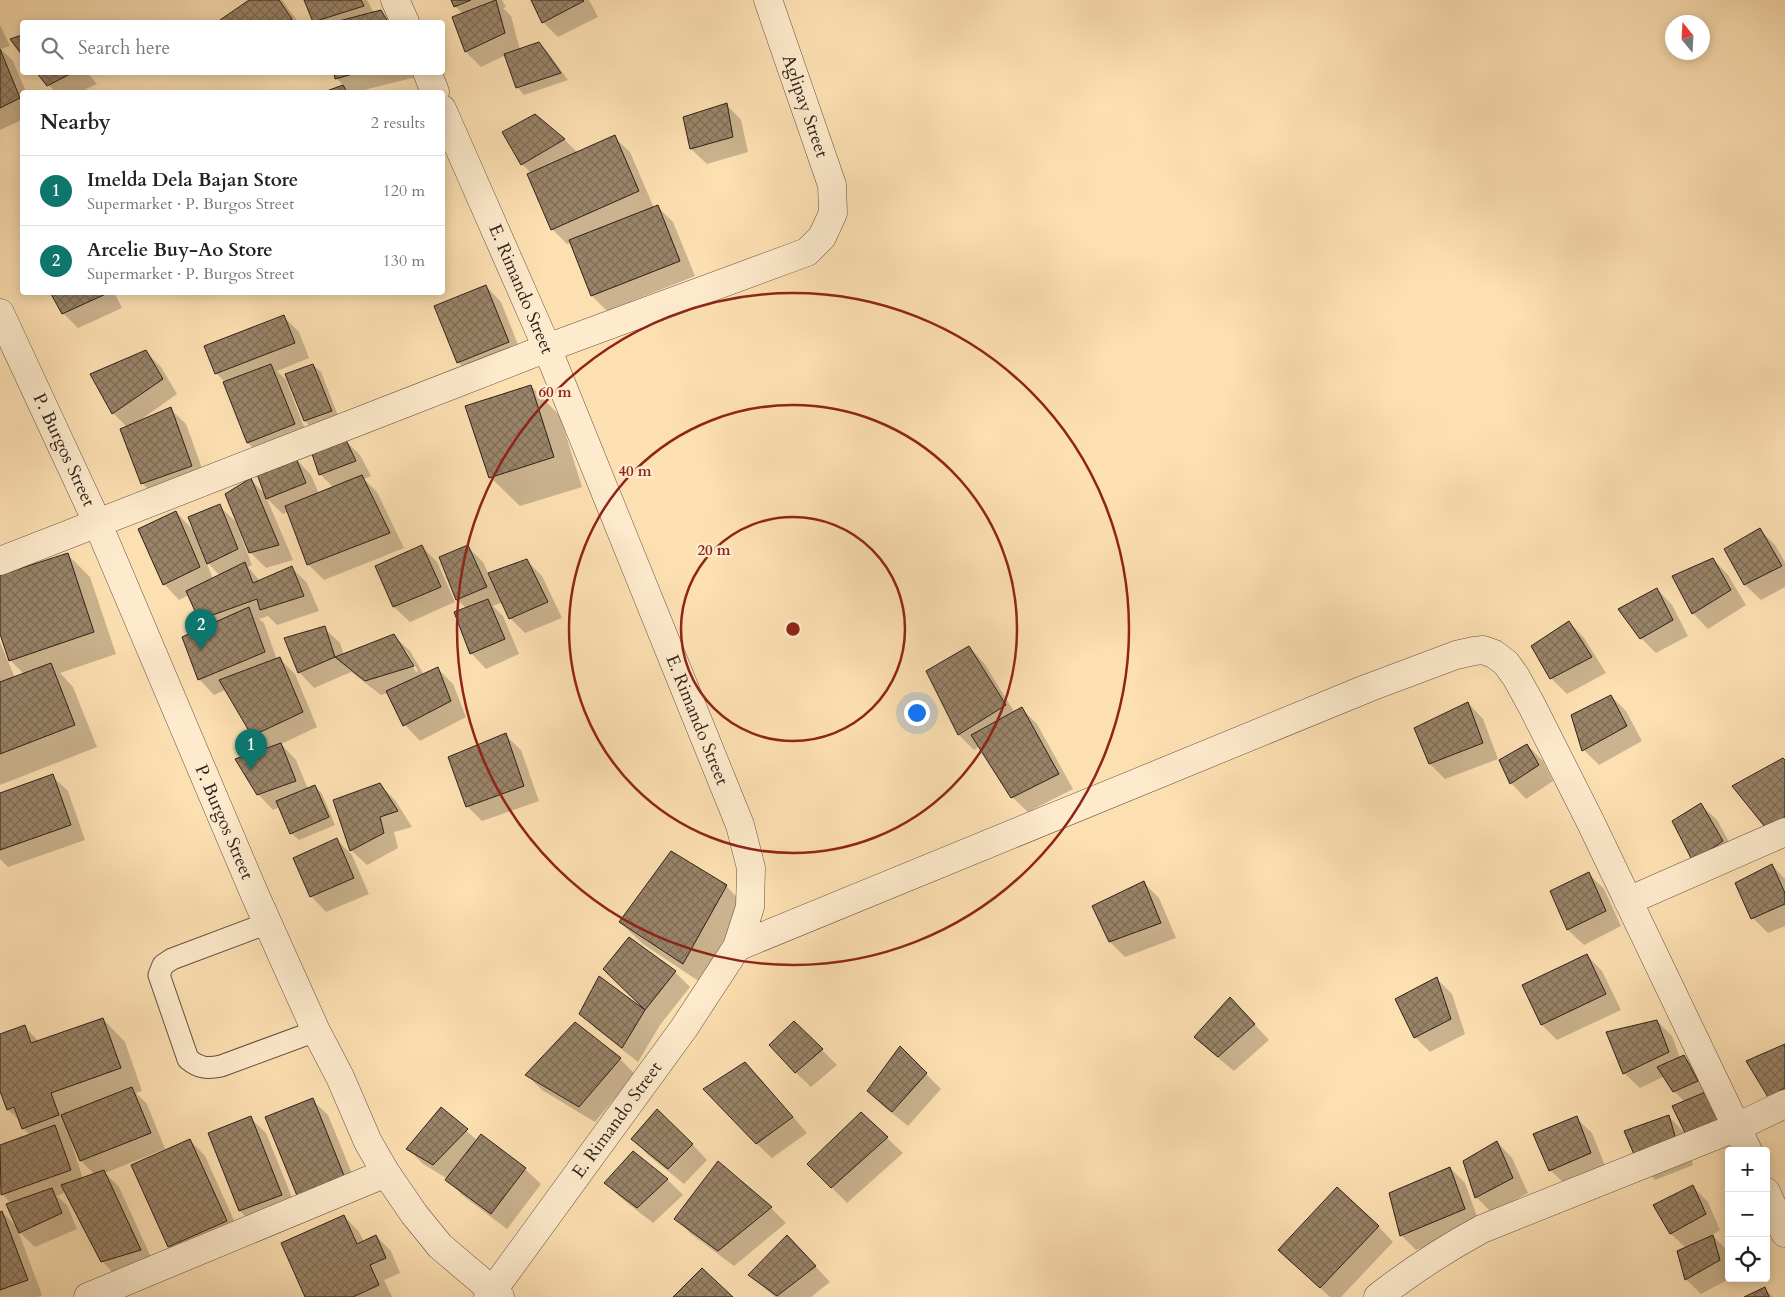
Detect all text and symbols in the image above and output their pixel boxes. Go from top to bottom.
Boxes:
north arrow [1665,15,1710,60]
search box [20,20,445,75]
icon: search [38,34,66,62]
text: Search here [78,35,170,61]
street label: Aglipay Street [776,51,834,161]
text: Nearby [40,108,111,137]
text: 2 results [371,112,425,134]
text: Imelda Dela Bajan Store [87,167,298,193]
text: 1 [52,180,60,202]
text: 120 m [383,180,425,202]
text: Supermarket · P. Burgos Street [87,193,294,215]
street label: E. Rimando Street [482,220,560,358]
text: Arcelie Buy-Ao Store [87,237,273,263]
text: 2 [52,250,60,272]
text: 130 m [383,250,425,272]
text: Supermarket · P. Burgos Street [87,263,294,285]
text: 60 m [538,382,572,402]
street label: P. Burgos Street [27,389,101,511]
text: 40 m [618,461,652,481]
text: 20 m [697,540,731,560]
pin: 2 [185,609,217,650]
centre of rings [784,620,802,638]
street label: E. Rimando Street [659,651,735,789]
your location [904,700,930,726]
pin: 1 [235,729,267,770]
street label: P. Burgos Street [189,761,260,884]
street label: E. Rimando Street [566,1056,668,1183]
map controls [1725,1147,1770,1282]
button: + [1725,1147,1770,1192]
button: − [1725,1192,1770,1237]
button: locate [1725,1237,1770,1282]

